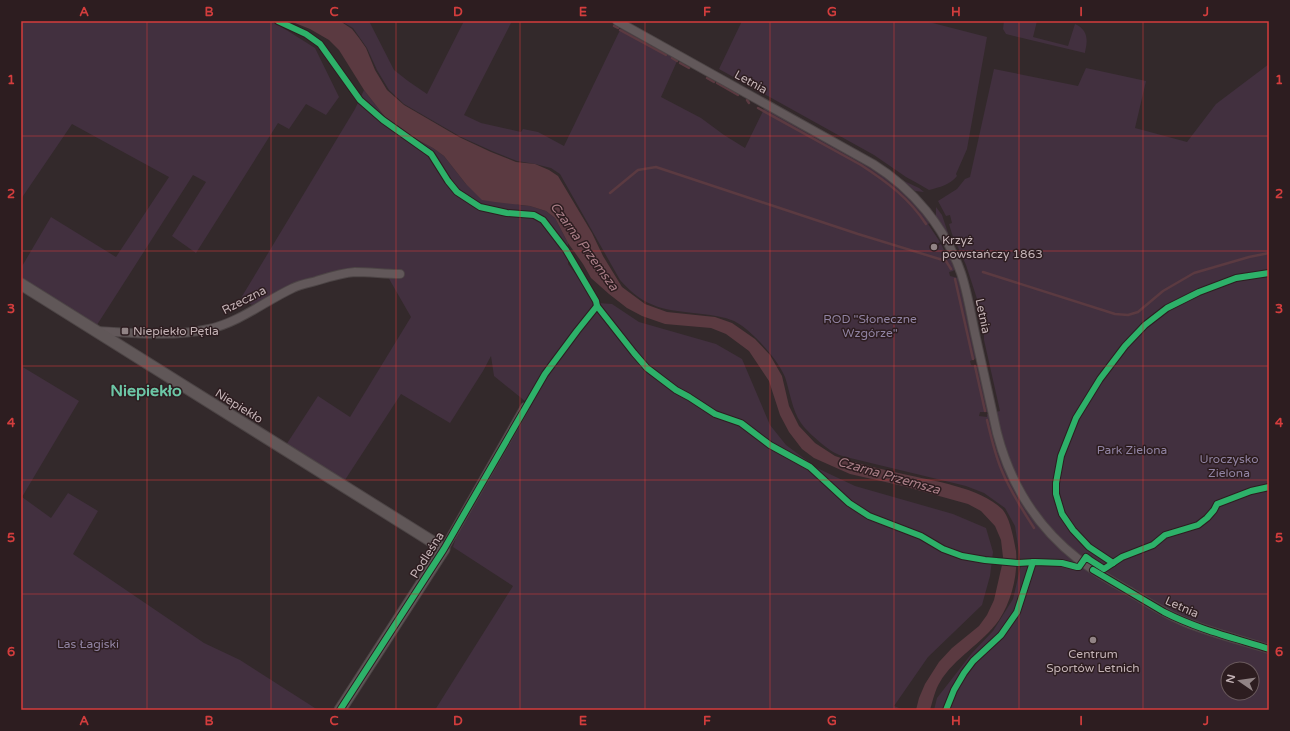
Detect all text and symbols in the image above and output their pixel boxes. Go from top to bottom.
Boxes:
text: A [79,4,89,20]
text: B [204,4,214,20]
text: C [329,4,339,20]
text: D [453,4,463,20]
text: E [579,4,587,20]
text: F [703,4,711,20]
text: G [827,4,837,20]
text: H [951,4,961,20]
text: I [1079,4,1083,20]
text: J [1202,4,1209,20]
street label: Letnia [732,67,770,97]
text: 1 [7,72,15,88]
text: 1 [1275,72,1283,88]
text: 2 [7,186,15,202]
text: 2 [1275,186,1283,202]
water label: Czarna Przemsza [547,199,622,295]
place label: Krzyż powstańczy 1863 [942,233,1043,261]
marker: Krzyż powstańczy 1863 [929,242,939,252]
street label: Rzeczna [220,283,268,317]
street label: Letnia [972,297,994,335]
text: 3 [7,301,15,317]
text: 3 [1275,301,1283,317]
park label: ROD "Słoneczne Wzgórze" [823,312,917,340]
place label: Niepiekło Pętla [133,324,219,338]
marker: Niepiekło Pętla [120,326,130,336]
district label: Niepiekło [110,381,182,401]
street label: Niepiekło [213,386,265,426]
text: 4 [7,415,16,431]
text: 4 [1275,415,1284,431]
park label: Park Zielona [1097,443,1167,457]
park label: Uroczysko Zielona [1200,452,1258,480]
water label: Czarna Przemsza [836,454,942,498]
street label: Podleśna [407,529,447,581]
text: 5 [7,530,15,546]
text: 5 [1275,530,1283,546]
street label: Letnia [1163,593,1201,621]
marker: Centrum Sportów Letnich [1088,635,1098,645]
park label: Las Łagiski [57,637,119,651]
text: 6 [7,644,15,660]
text: 6 [1275,644,1283,660]
place label: Centrum Sportów Letnich [1046,647,1140,675]
north arrow [1220,661,1260,701]
text: N [1223,673,1238,685]
text: A [79,713,89,729]
text: B [204,713,214,729]
text: C [329,713,339,729]
text: D [453,713,463,729]
text: E [579,713,587,729]
text: F [703,713,711,729]
text: G [827,713,837,729]
text: H [951,713,961,729]
text: I [1079,713,1083,729]
text: J [1202,713,1209,729]

